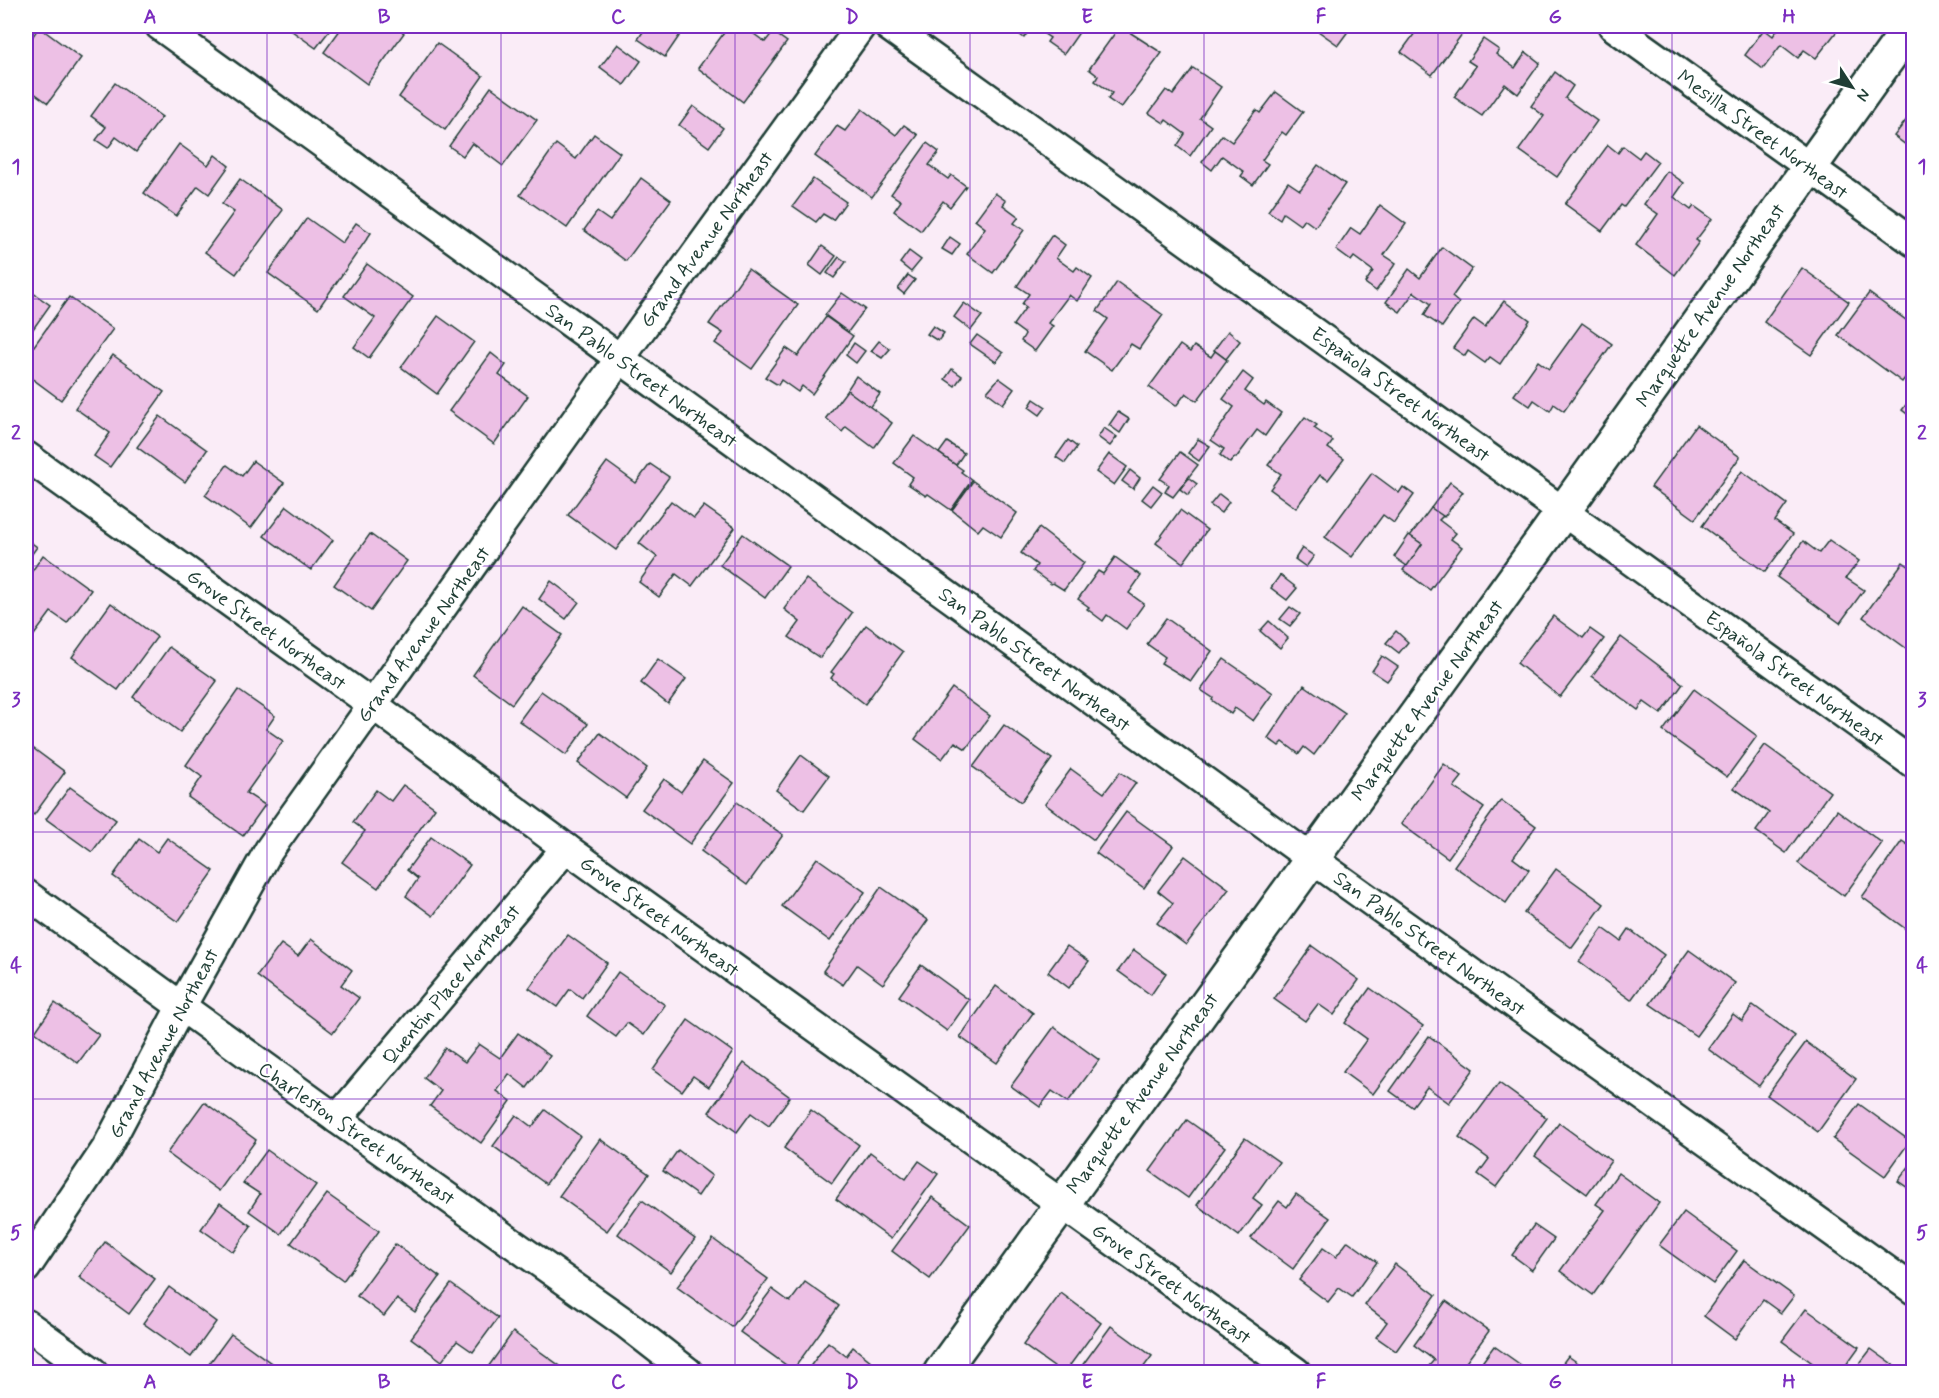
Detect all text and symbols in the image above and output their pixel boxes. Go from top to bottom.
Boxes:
text: A [143,4,157,31]
text: B [378,4,391,31]
text: C [611,4,626,31]
text: D [845,4,859,31]
text: E [1081,4,1093,31]
text: F [1316,4,1327,31]
text: G [1548,4,1562,31]
text: H [1782,4,1796,31]
north arrow [1822,57,1882,117]
street label: Mesilla Street Northeast [1671,64,1853,207]
text: N [1851,84,1875,105]
street label: Grand Avenue Northeast [634,146,781,334]
text: 1 [12,154,20,181]
text: 1 [1918,154,1926,181]
street label: Marquette Avenue Northeast [1630,198,1792,413]
street label: San Pablo Street Northeast [540,297,743,455]
street label: Española Street Northeast [1305,321,1495,470]
text: 2 [11,420,21,447]
text: 2 [1917,420,1927,447]
street label: Grand Avenue Northeast [351,541,498,729]
street label: Grove Street Northeast [181,563,352,697]
street label: San Pablo Street Northeast [933,581,1136,739]
street label: Marquette Avenue Northeast [1346,594,1511,807]
street label: Española Street Northeast [1699,605,1889,754]
text: 3 [11,687,21,714]
text: 3 [1917,687,1927,714]
street label: Grove Street Northeast [574,850,745,984]
street label: San Pablo Street Northeast [1328,865,1531,1023]
street label: Quentin Place Northeast [377,899,528,1071]
street label: Grand Avenue Northeast [103,944,226,1144]
text: 4 [10,953,22,980]
text: 4 [1916,953,1928,980]
street label: Marquette Avenue Northeast [1061,987,1226,1200]
street label: Charleston Street Northeast [252,1056,460,1213]
street label: Grove Street Northeast [1086,1217,1257,1351]
text: 5 [10,1220,22,1247]
text: 5 [1916,1220,1928,1247]
text: A [143,1369,157,1396]
text: B [378,1369,391,1396]
text: C [611,1369,626,1396]
text: D [845,1369,859,1396]
text: E [1081,1369,1093,1396]
text: F [1316,1369,1327,1396]
text: G [1548,1369,1562,1396]
text: H [1782,1369,1796,1396]

